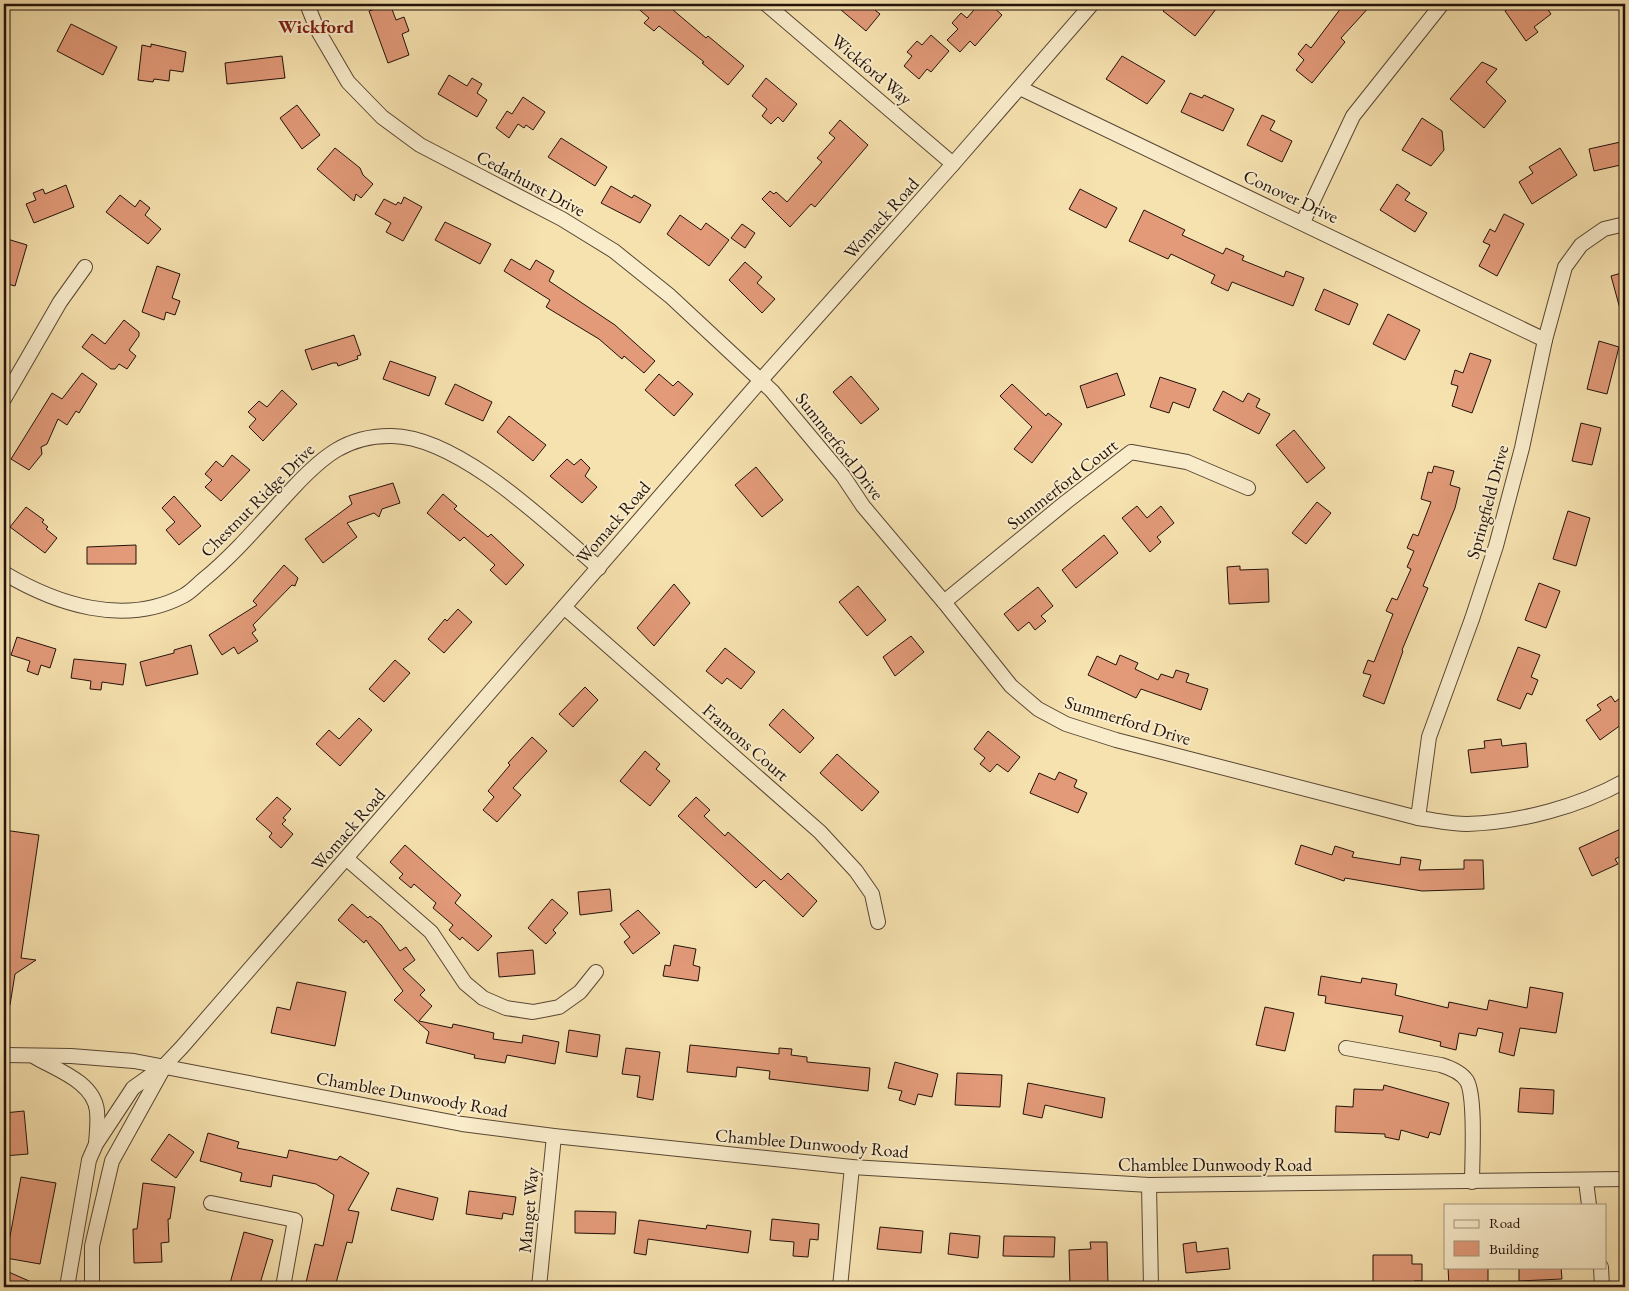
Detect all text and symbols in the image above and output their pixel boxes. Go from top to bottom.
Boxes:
district label: Wickford [278,14,355,39]
street label: Wickford Way [827,28,917,110]
street label: Cedarhurst Drive [473,145,589,221]
street label: Conover Drive [1240,164,1342,228]
street label: Womack Road [838,172,924,264]
street label: Summerford Drive [791,388,889,504]
street label: Summerford Court [1002,433,1122,535]
street label: Chestnut Ridge Drive [195,438,319,562]
street label: Springfield Drive [1461,442,1513,562]
street label: Womack Road [571,475,656,568]
street label: Summerford Drive [1062,690,1194,750]
street label: Framons Court [698,698,794,786]
street label: Womack Road [306,782,391,875]
street label: Chamblee Dunwoody Road [314,1066,510,1122]
street label: Chamblee Dunwoody Road [714,1123,911,1163]
street label: Chamblee Dunwoody Road [1118,1153,1313,1176]
street label: Manget Way [513,1166,543,1254]
legend [1444,1204,1606,1268]
text: Road [1489,1213,1521,1232]
text: Building [1489,1239,1539,1258]

